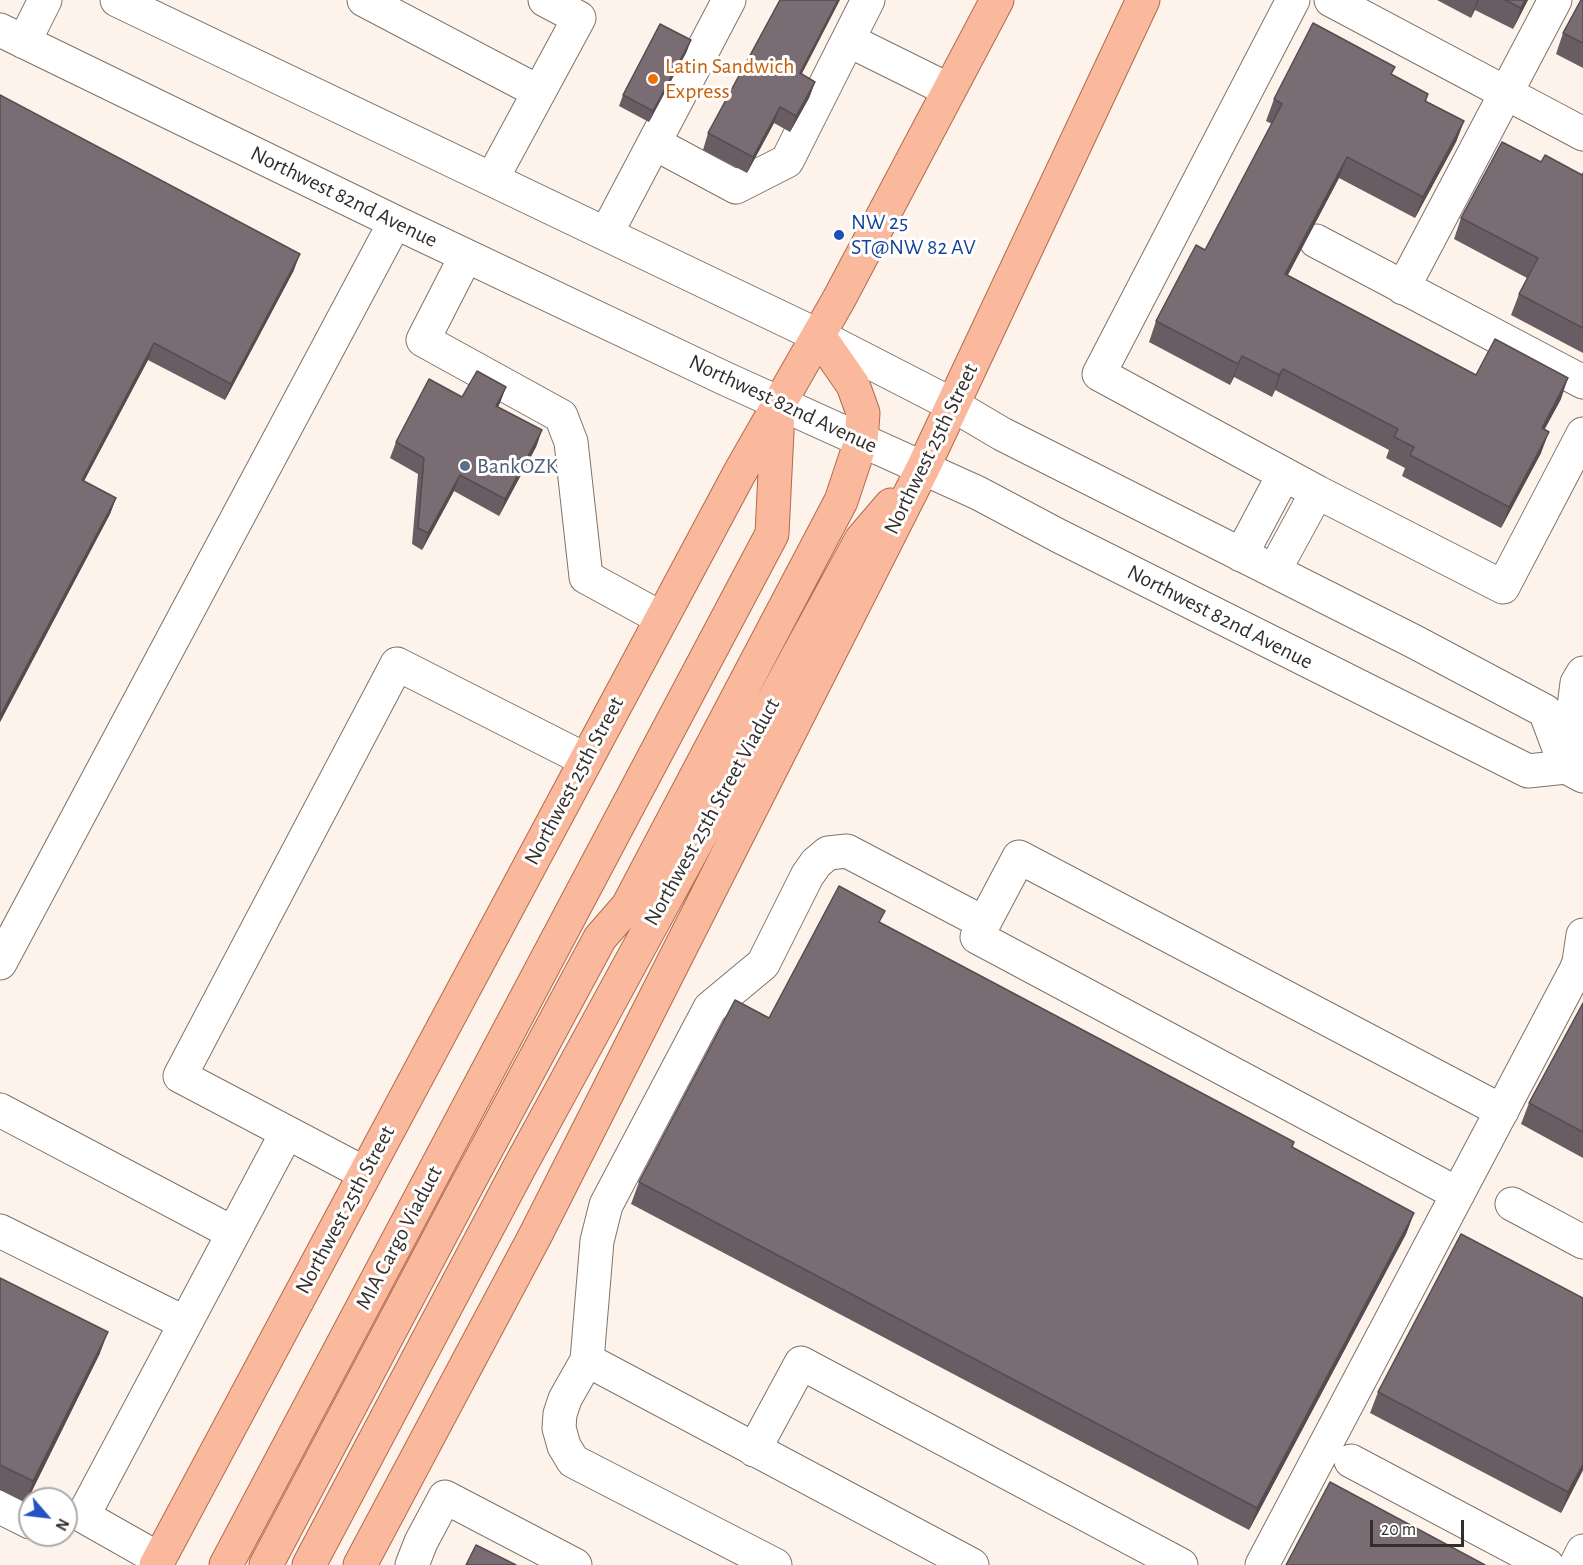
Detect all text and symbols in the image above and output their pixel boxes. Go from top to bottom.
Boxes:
place label: Latin Sandwich Express [665,53,794,104]
marker: Latin Sandwich Express [646,72,660,86]
street label: Northwest 82nd Avenue [246,140,442,254]
place label: NW 25 ST@NW 82 AV [851,209,976,260]
marker: NW 25 ST@NW 82 AV [832,228,846,242]
street label: Northwest 82nd Avenue [685,349,881,459]
street label: Northwest 25th Street [878,359,984,539]
place label: BankOZK [477,453,558,479]
marker: BankOZK [458,459,472,473]
street label: Northwest 82nd Avenue [1123,559,1317,675]
street label: Northwest 25th Street [518,692,630,870]
street label: Northwest 25th Street Viaduct [638,693,786,931]
street label: Northwest 25th Street [289,1121,401,1299]
street label: MIA Cargo Viaduct [350,1162,448,1314]
north arrow [18,1487,78,1547]
scale bar [1373,1508,1468,1546]
text: N [52,1516,72,1533]
text: 20 m [1381,1521,1416,1539]

